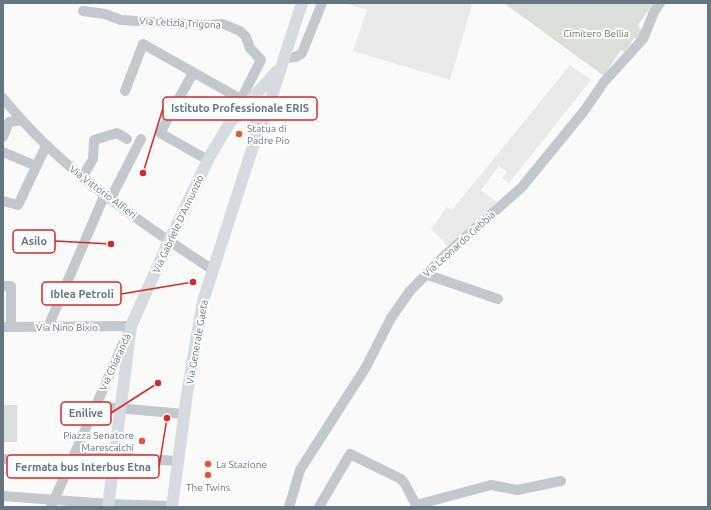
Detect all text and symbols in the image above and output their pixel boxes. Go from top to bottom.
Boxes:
street label: Via Letizia Trigona [139,15,221,31]
park label: Cimitero Bellia [563,28,629,39]
callout: Istituto Professionale ERIS [163,97,317,120]
text: Istituto Professionale ERIS [171,102,309,114]
place label: Statua di Padre Pio [247,123,290,146]
marker: Statua di Padre Pio [234,129,244,139]
street label: Via Vittorio Alfieri [67,163,139,221]
street label: Via Gabriele D'Annunzio [150,173,206,275]
street label: Via Leonardo Gebbia [421,209,497,279]
callout: Asilo [13,230,55,253]
text: Asilo [21,235,47,247]
callout: Iblea Petroli [42,282,121,305]
text: Iblea Petroli [50,288,114,300]
street label: Via Generale Gaeta [184,299,210,385]
street label: Via Nino Bixio [36,322,98,333]
street label: Via Chiarandà [97,332,133,392]
callout: Enilive [61,402,111,425]
text: Enilive [69,407,103,419]
place label: Piazza Senatore Marescalchi [63,430,134,453]
marker: Piazza Senatore Marescalchi [137,436,147,446]
callout: Fermata bus Interbus Etna [7,455,159,478]
marker: La Stazione [203,459,213,469]
place label: La Stazione [216,459,267,470]
text: Fermata bus Interbus Etna [15,461,151,473]
marker: The Twins [203,470,213,480]
place label: The Twins [186,482,230,493]

